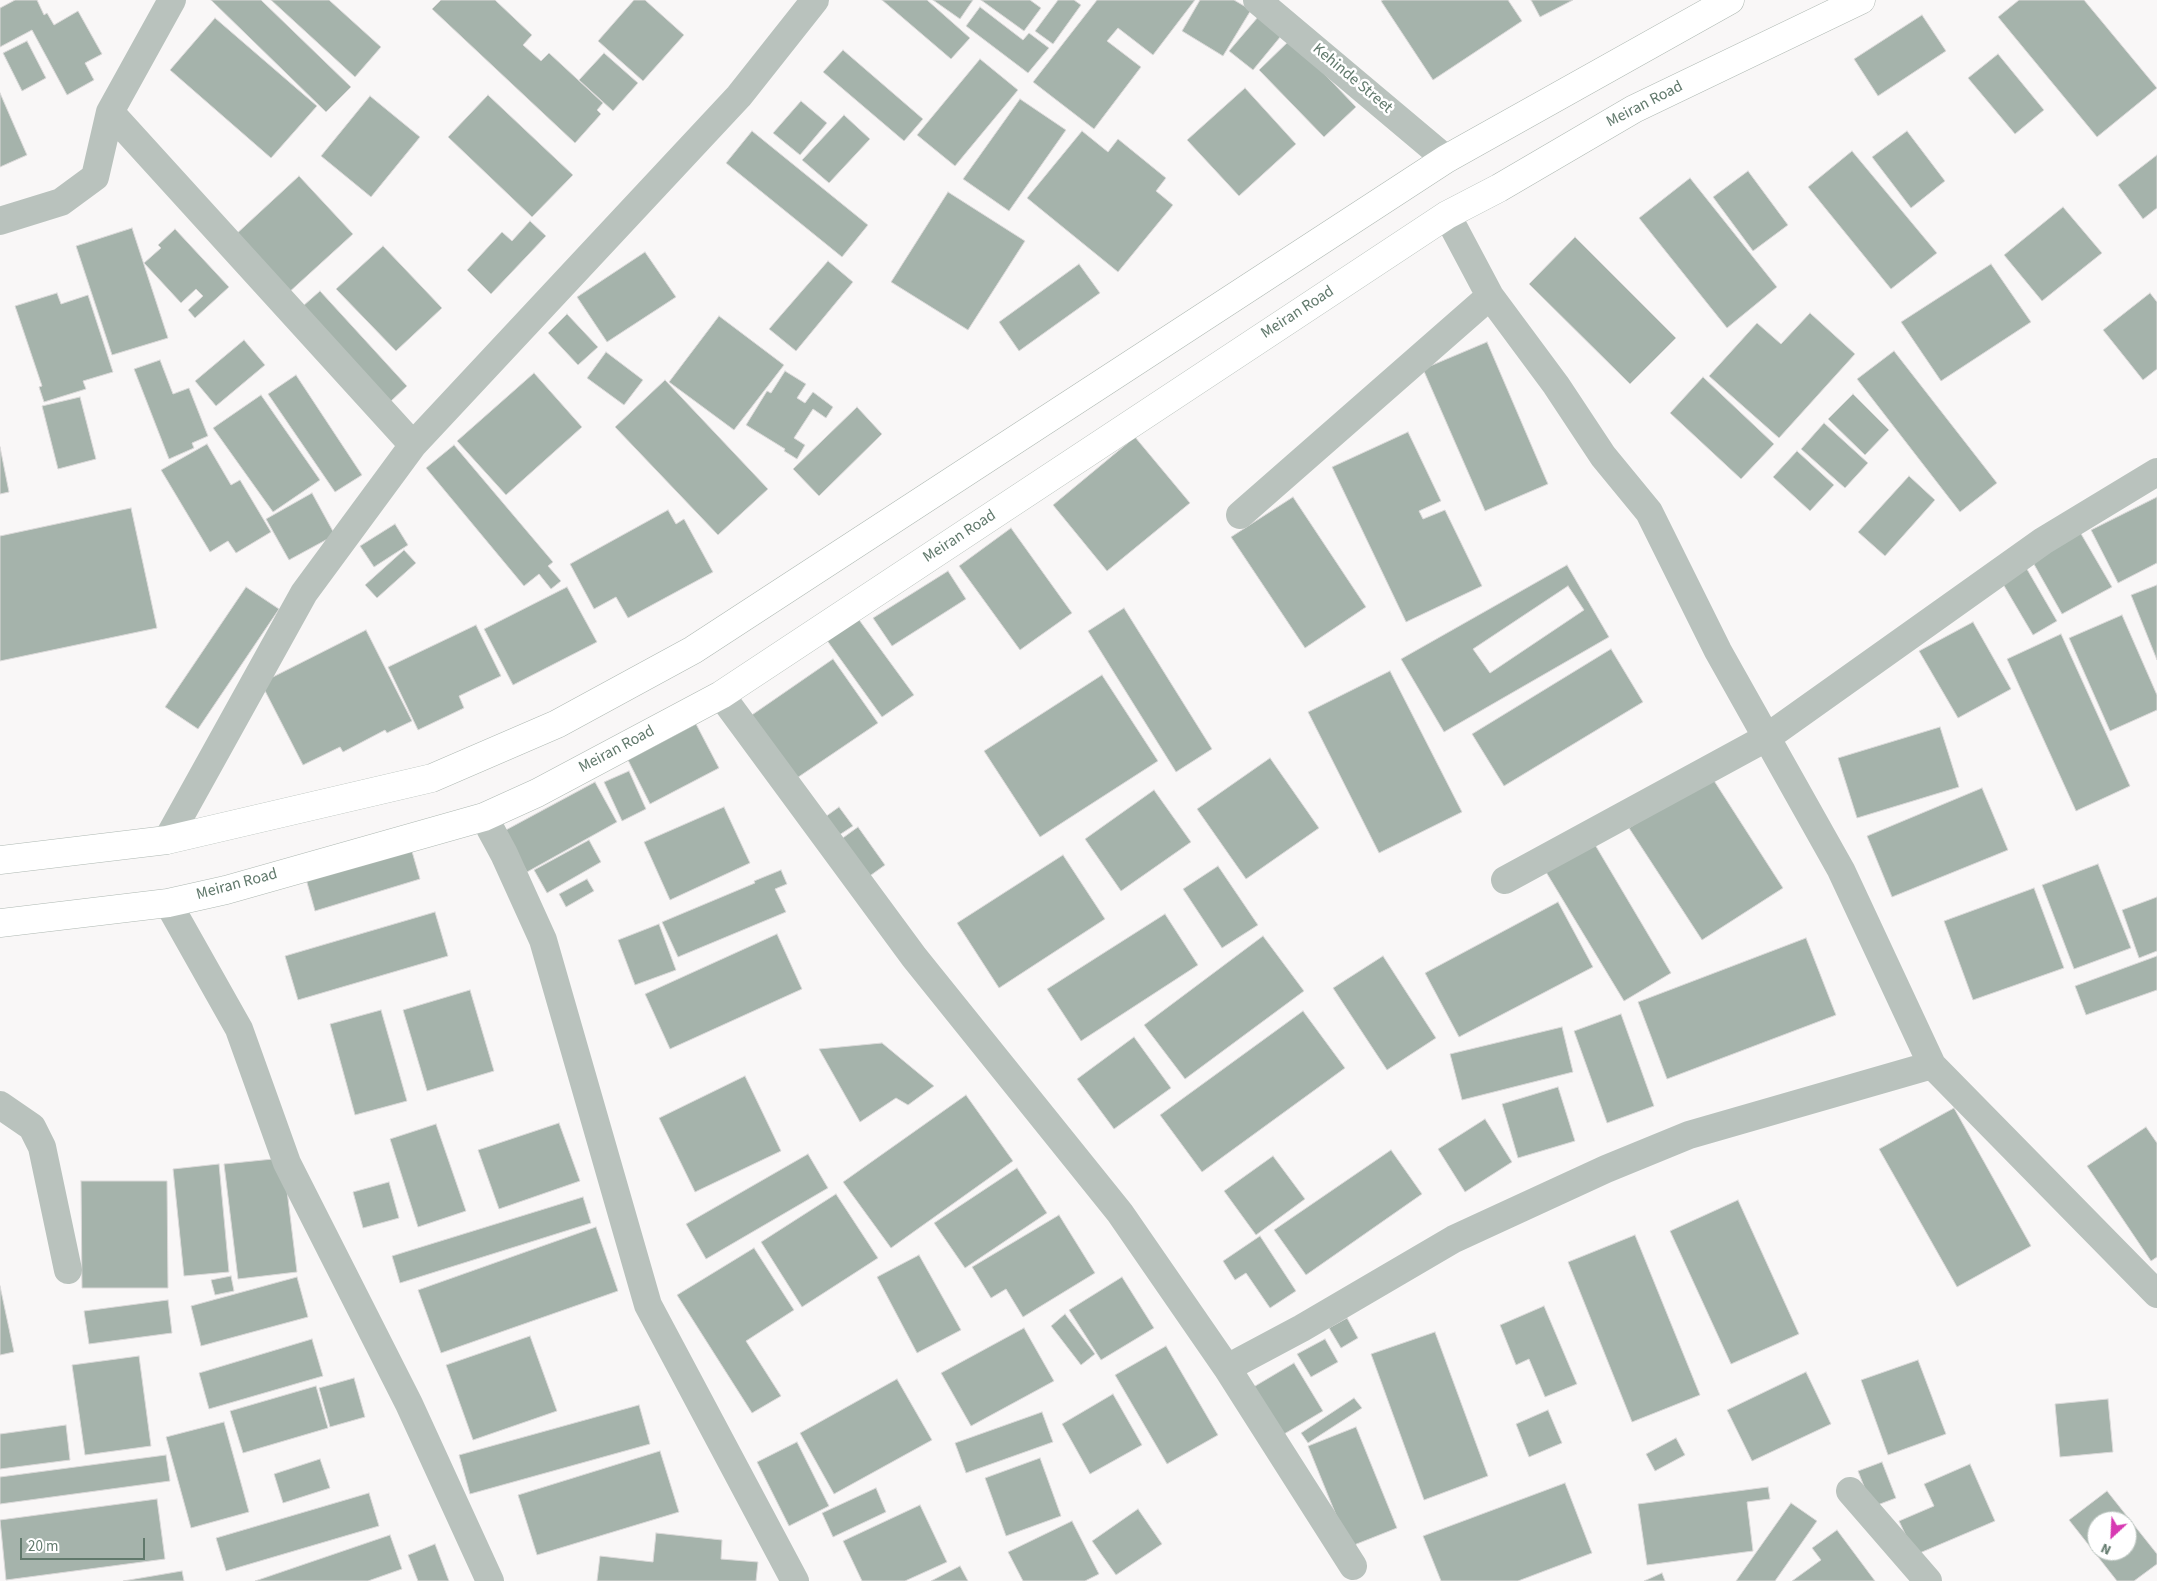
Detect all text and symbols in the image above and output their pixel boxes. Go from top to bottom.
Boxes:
street label: Kehinde Street [1308,40,1396,118]
street label: Meiran Road [1604,78,1686,132]
street label: Meiran Road [1258,282,1338,344]
street label: Meiran Road [920,506,1000,568]
street label: Meiran Road [576,722,658,778]
street label: Meiran Road [194,865,280,905]
north arrow [2087,1511,2137,1561]
scale bar [22,1528,148,1560]
text: 20 m [28,1536,58,1557]
text: N [2098,1538,2115,1560]

